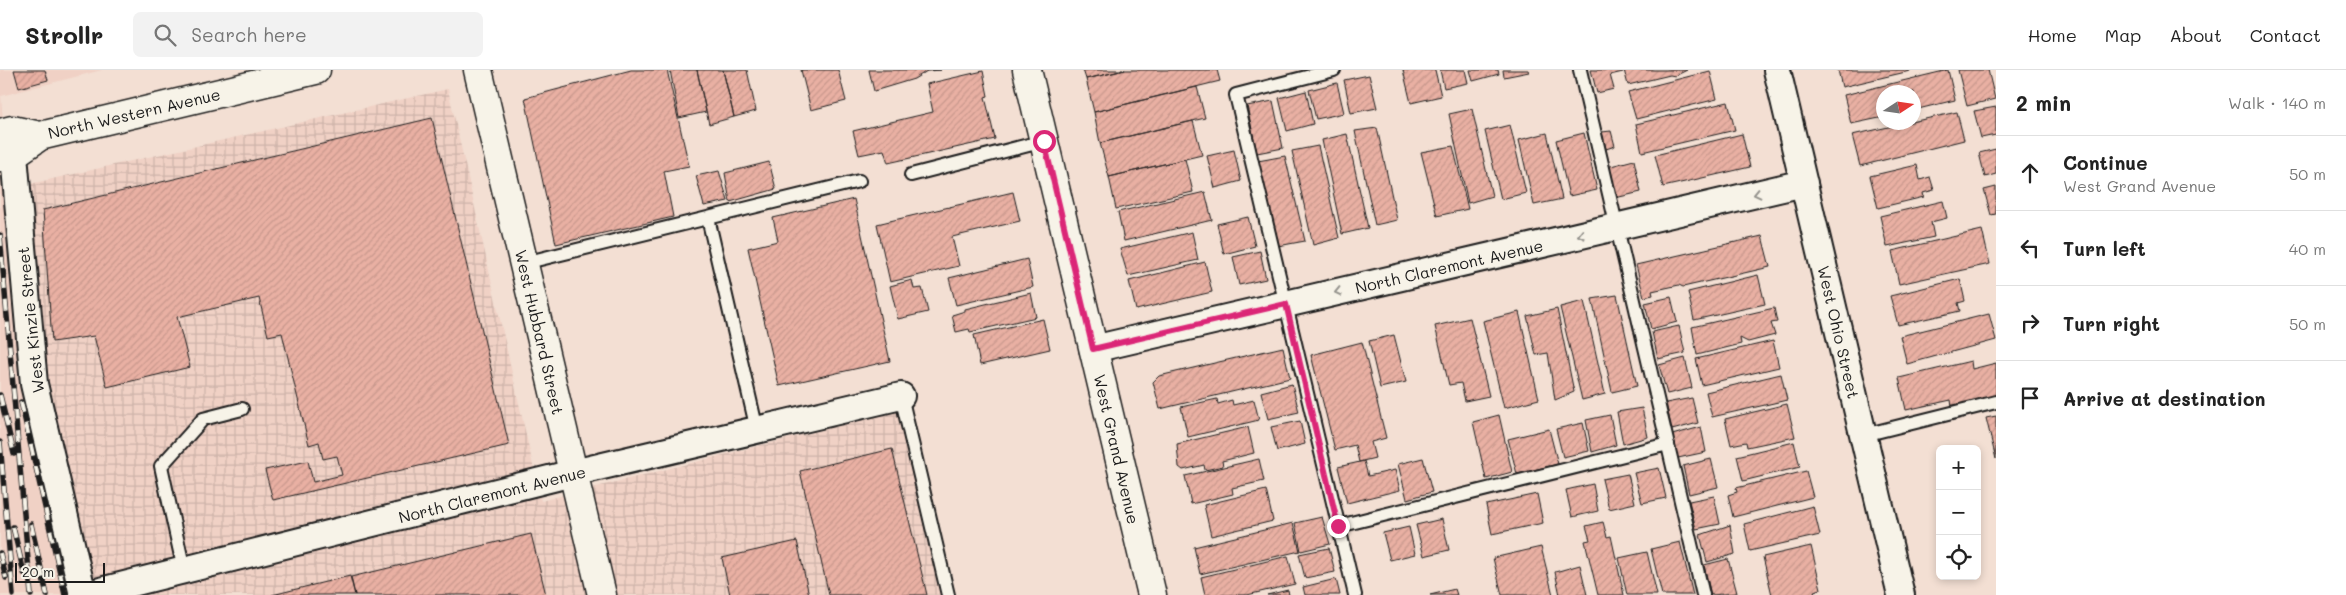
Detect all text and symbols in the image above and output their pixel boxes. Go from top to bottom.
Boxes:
search box [133,12,483,57]
text: Strollr [25,19,103,50]
icon: search [151,21,179,49]
text: Search here [191,22,307,47]
text: Home [2028,23,2077,47]
text: Map [2105,23,2141,47]
text: About [2169,23,2222,47]
text: Contact [2250,23,2321,47]
street label: North Western Avenue [46,83,222,143]
north arrow [1876,85,1921,130]
text: 2 min [2016,89,2071,116]
text: Walk · 140 m [2228,92,2326,113]
route start [1033,130,1056,153]
text: Continue [2063,150,2148,175]
icon: ahead [2016,159,2044,187]
text: 50 m [2289,163,2326,184]
text: West Grand Avenue [2063,175,2216,196]
one-way arrow [1752,188,1761,199]
one-way arrow [1577,229,1586,240]
street label: North Claremont Avenue [1353,234,1545,298]
icon: left [2016,234,2044,262]
text: Turn left [2063,236,2146,261]
text: 40 m [2289,238,2326,259]
street label: West Kinzie Street [12,246,48,394]
street label: West Hubbard Street [511,247,569,417]
street label: West Ohio Street [1813,263,1865,401]
one-way arrow [1333,286,1342,297]
icon: right [2016,309,2044,337]
text: Turn right [2063,311,2160,336]
text: 50 m [2289,313,2326,334]
street label: West Grand Avenue [1090,372,1144,526]
icon: arrive [2016,384,2044,412]
text: Arrive at destination [2063,386,2266,411]
map controls [1936,445,1981,580]
button: + [1936,445,1981,490]
street label: North Claremont Avenue [396,461,588,527]
button: − [1936,490,1981,535]
route end [1327,515,1350,538]
button: locate [1936,535,1981,580]
scale bar [15,560,105,583]
text: 20 m [22,562,54,581]

